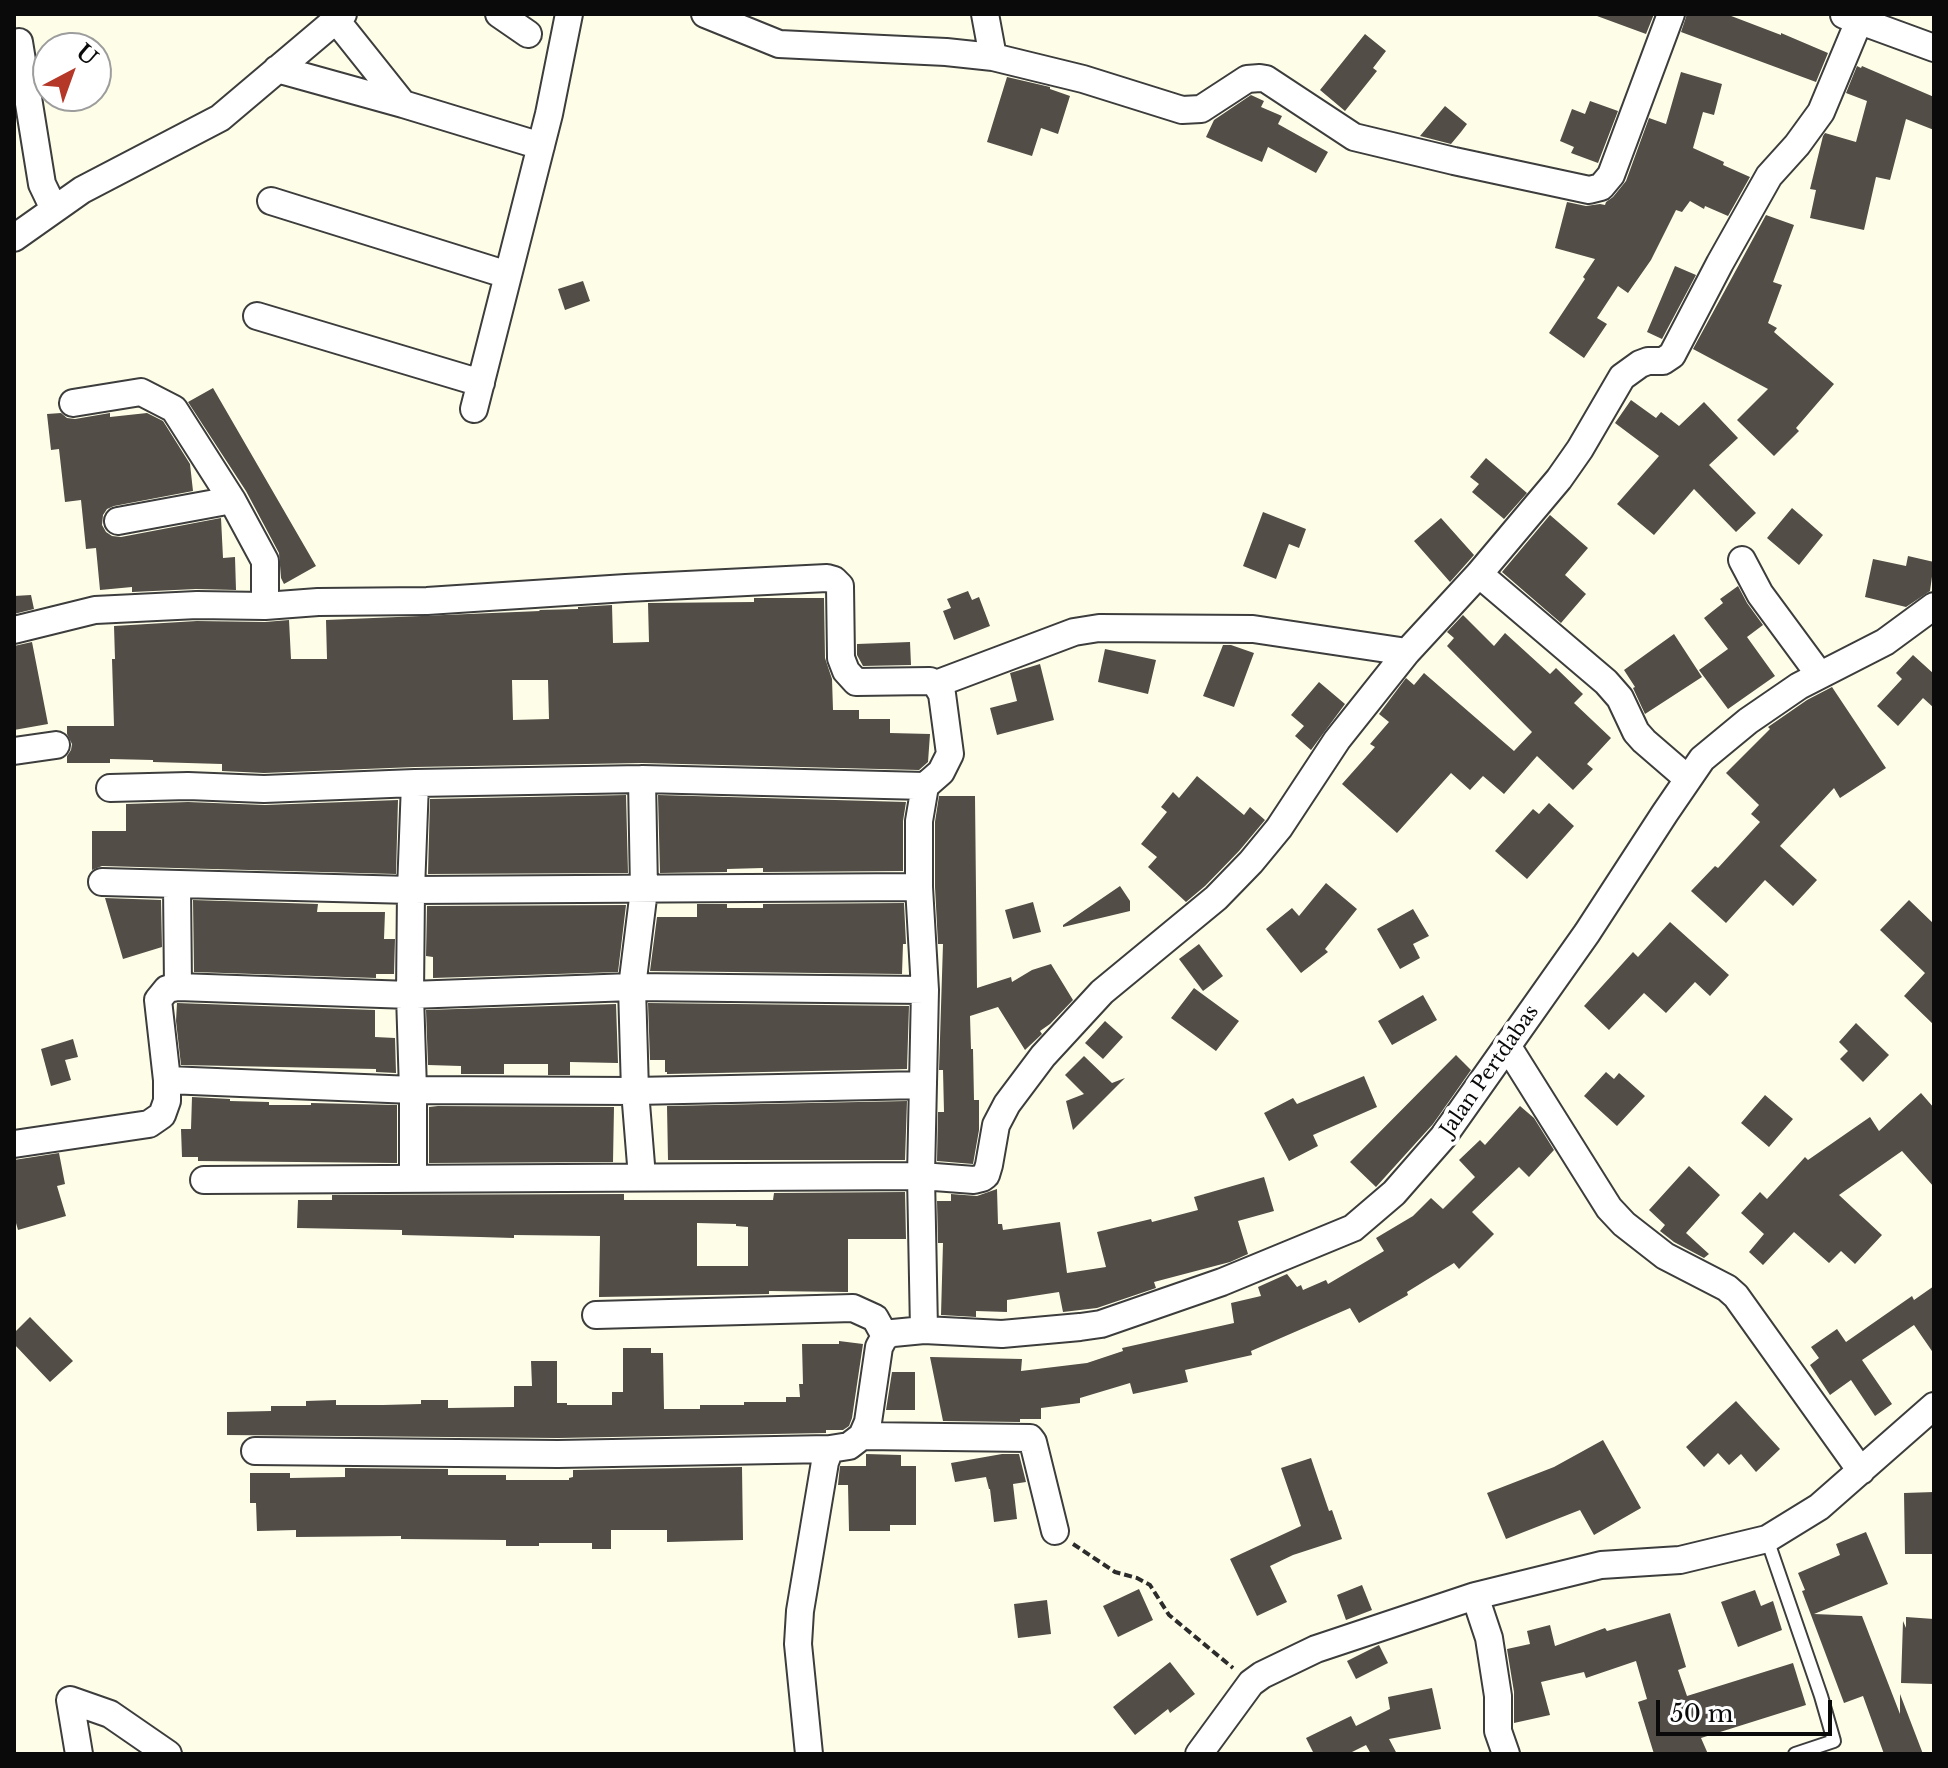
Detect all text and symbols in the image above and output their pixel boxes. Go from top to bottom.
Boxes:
north arrow [32,32,112,112]
text: U [71,38,103,72]
street label: Jalan Pertdabas [1436,1001,1544,1141]
scale bar [1660,1684,1836,1734]
text: 50 m [1670,1699,1733,1728]

